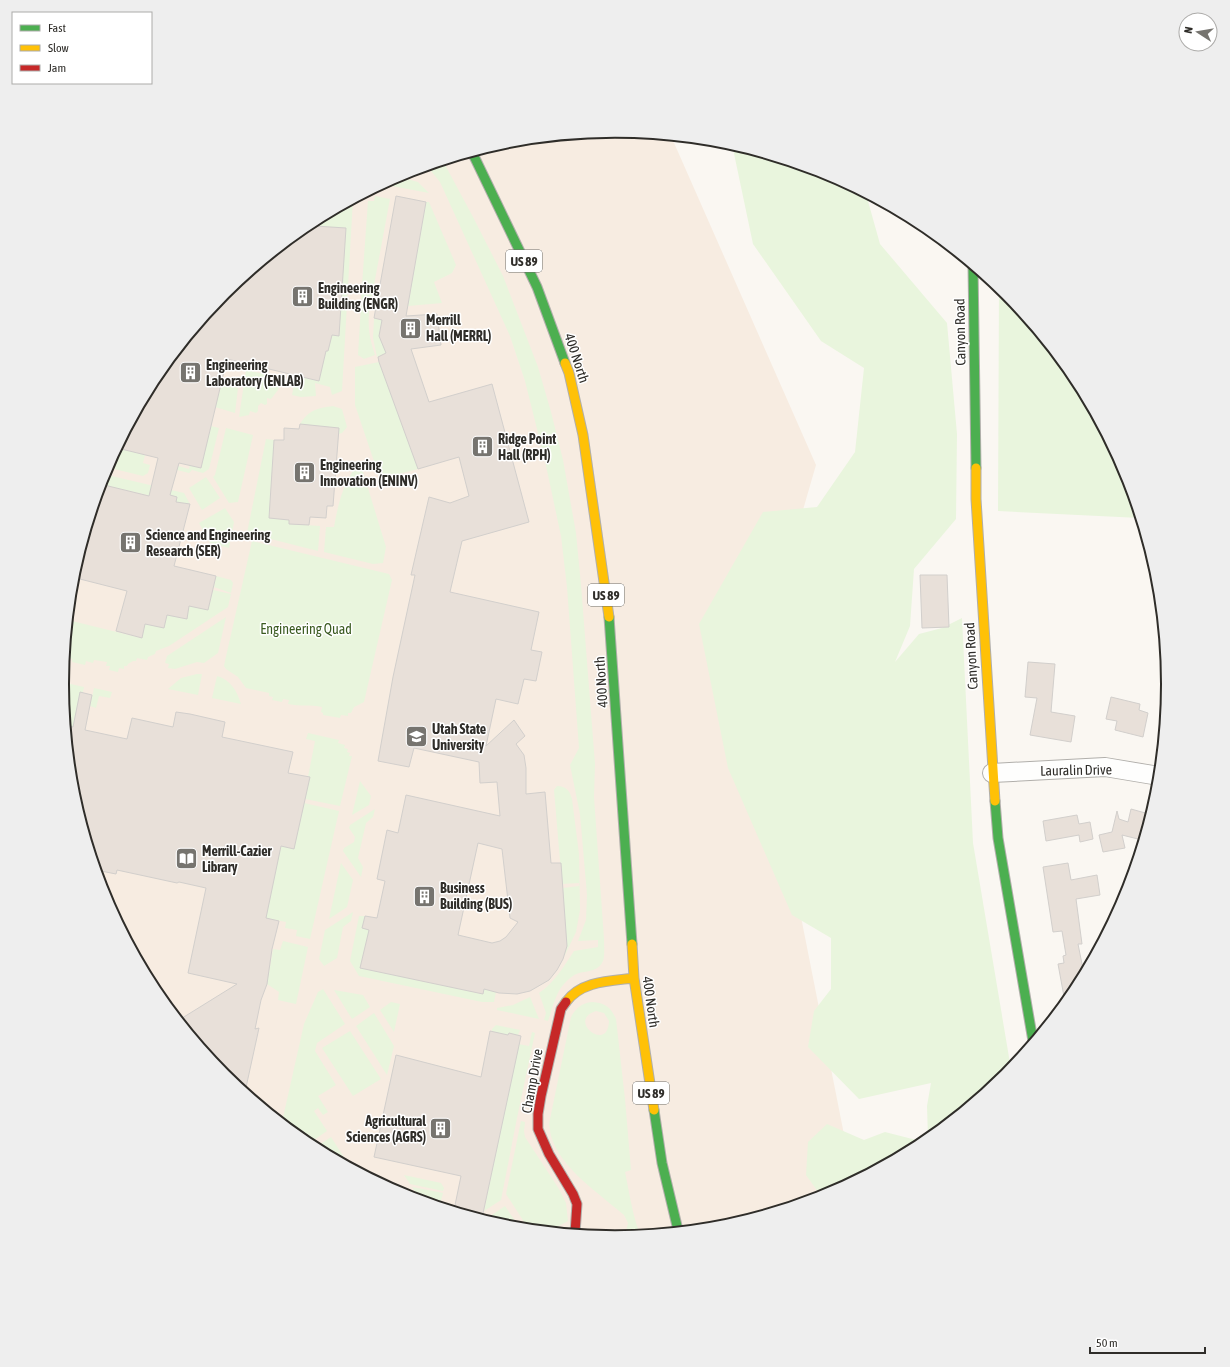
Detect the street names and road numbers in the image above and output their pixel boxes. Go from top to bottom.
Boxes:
road number: US 89 [506,250,542,272]
street label: Canyon Road [951,298,969,366]
street label: 400 North [561,331,593,385]
road number: US 89 [588,584,624,606]
street label: Canyon Road [961,622,981,690]
street label: 400 North [591,656,611,708]
street label: Lauralin Drive [1040,761,1112,779]
street label: 400 North [640,975,662,1029]
street label: Champ Drive [518,1047,546,1115]
road number: US 89 [633,1082,669,1104]

